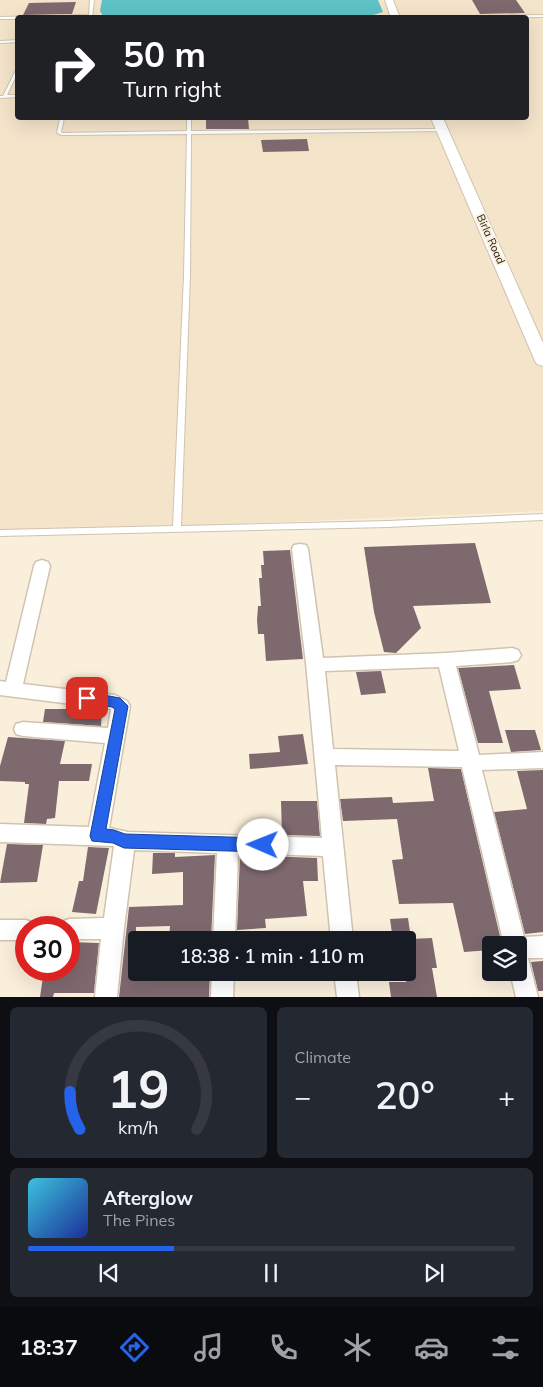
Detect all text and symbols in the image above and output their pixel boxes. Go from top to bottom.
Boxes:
text: 50 m [123,32,206,76]
icon: right [40,35,105,100]
text: Turn right [123,75,221,103]
street label: Birla Road [474,212,508,266]
pin [66,677,108,719]
icon: arrive [73,684,101,712]
position arrow [236,818,288,870]
speed limit sign: 30 [15,916,80,981]
map controls [482,936,527,981]
button: layers [482,936,527,981]
text: 18:38 · 1 min · 110 m [179,944,365,968]
text: Climate [295,1047,351,1067]
text: 19 [107,1056,169,1121]
text: 20° [375,1071,435,1119]
text: − [295,1079,311,1114]
text: + [498,1079,515,1114]
text: km/h [118,1116,158,1138]
text: Afterglow [103,1186,193,1210]
text: The Pines [103,1210,175,1230]
icon: previous [95,1259,123,1287]
icon: pause [257,1259,285,1287]
icon: next [420,1259,448,1287]
icon: directions [117,1330,152,1365]
icon: music [191,1330,226,1365]
icon: phone [266,1330,301,1365]
icon: climate [340,1330,375,1365]
icon: car [414,1330,449,1365]
icon: filters [488,1330,523,1365]
text: 18:37 [20,1333,78,1361]

